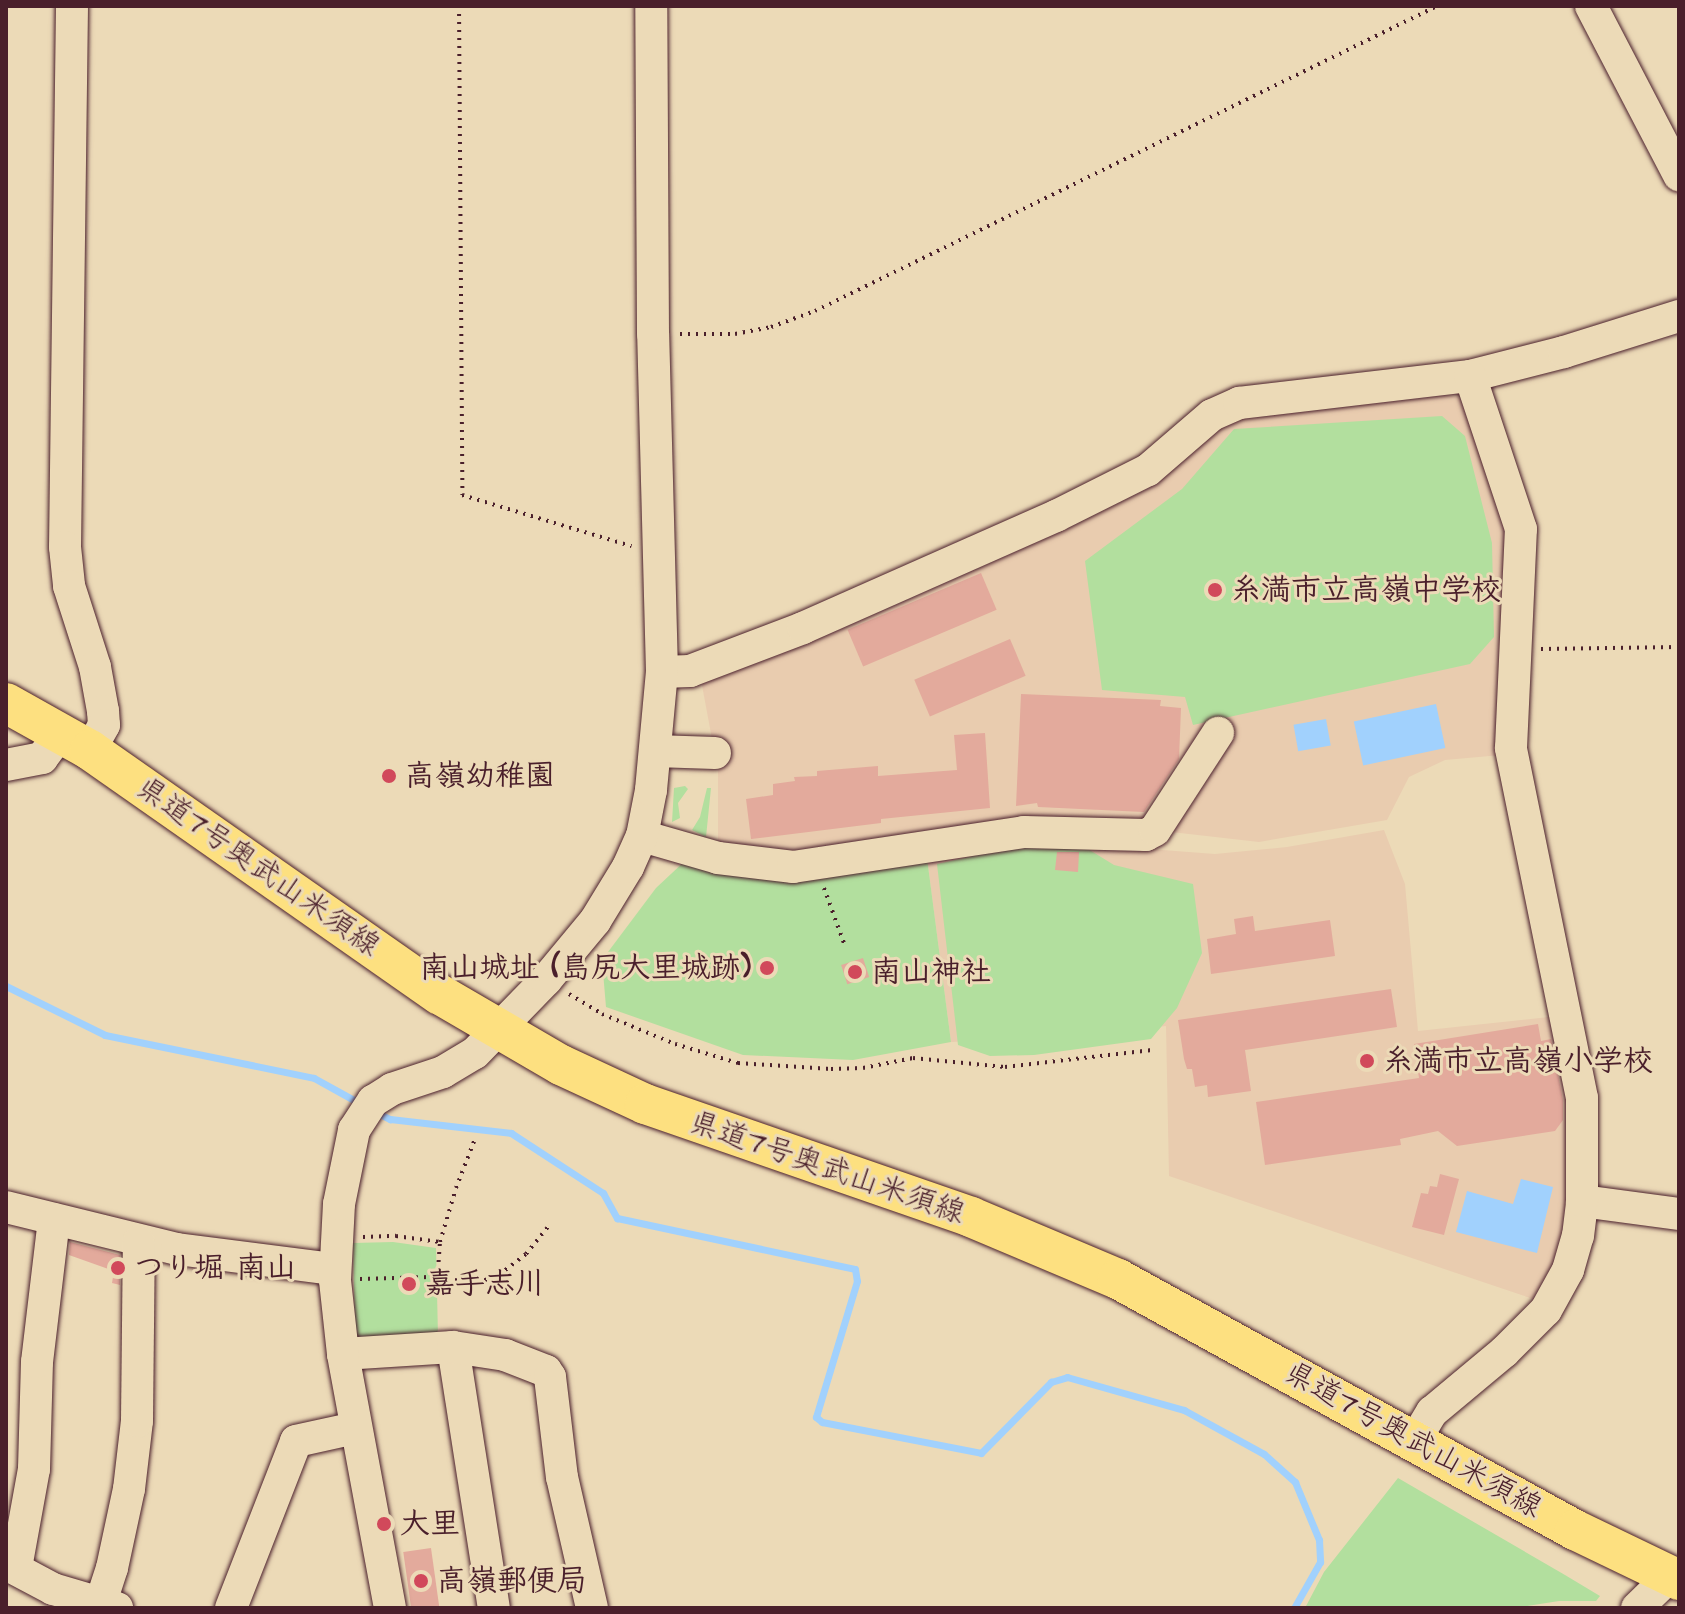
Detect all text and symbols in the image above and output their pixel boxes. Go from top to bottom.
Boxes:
place label: 糸満市立高嶺中学校 [1231,572,1501,608]
marker: 糸満市立高嶺中学校 [1206,581,1224,599]
place label: 高嶺幼稚園 [405,758,555,794]
marker: 高嶺幼稚園 [380,767,398,785]
street label: 県道7号奥武山米須線 [130,770,386,964]
place label: 南山城址 (島尻大里城跡) [420,950,751,986]
place label: 南山神社 [871,954,991,990]
marker: 南山城址 (島尻大里城跡) [758,959,776,977]
marker: 南山神社 [846,963,864,981]
place label: 糸満市立高嶺小学校 [1383,1043,1653,1079]
marker: 糸満市立高嶺小学校 [1358,1052,1376,1070]
street label: 県道7号奥武山米須線 [685,1104,969,1232]
place label: つり堀 南山 [134,1250,296,1286]
marker: つり堀 南山 [109,1259,127,1277]
place label: 嘉手志川 [425,1266,545,1302]
marker: 嘉手志川 [400,1275,418,1293]
street label: 県道7号奥武山米須線 [1278,1354,1548,1526]
place label: 大里 [400,1506,460,1542]
marker: 大里 [375,1515,393,1533]
place label: 高嶺郵便局 [437,1563,587,1599]
marker: 高嶺郵便局 [412,1572,430,1590]

